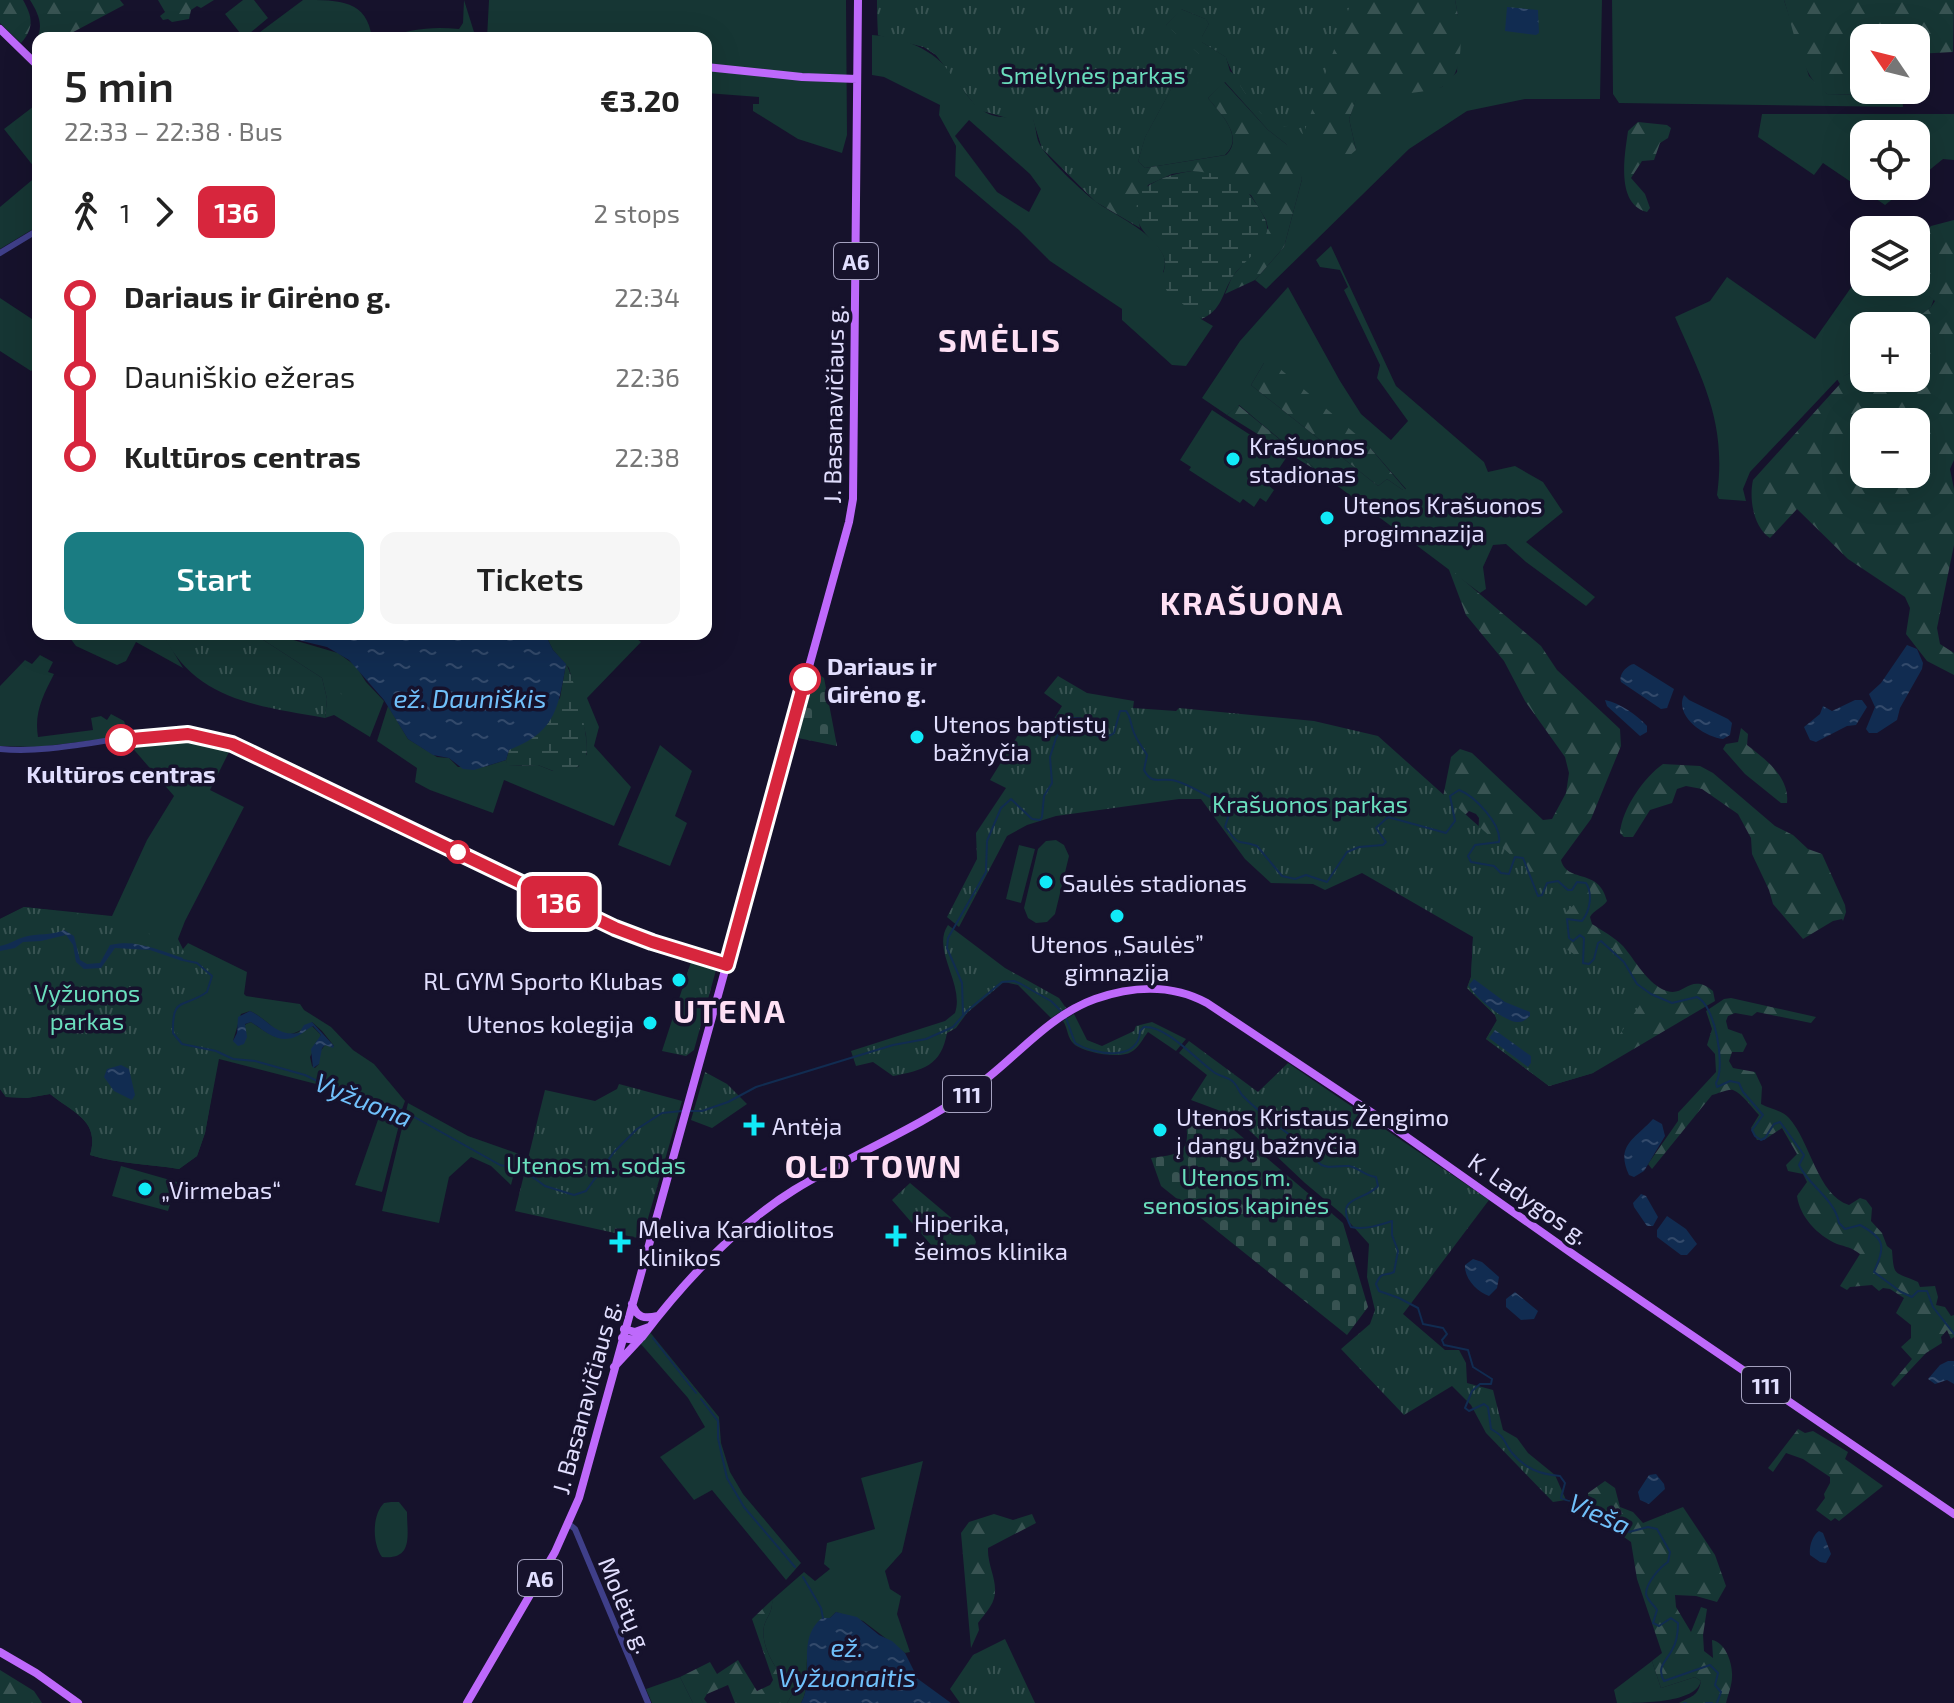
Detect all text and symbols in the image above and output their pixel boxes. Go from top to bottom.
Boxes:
north arrow [1850,24,1930,104]
map controls [1850,24,1930,488]
text: 5 min [64,58,174,111]
park label: Smėlynės parkas [1000,60,1186,89]
text: €3.20 [600,82,680,118]
text: 22:33 – 22:38 · Bus [64,115,283,146]
button: locate [1850,120,1930,200]
icon: walk [64,190,108,234]
icon: forward [142,190,186,234]
text: 136 [214,195,259,229]
text: 1 [120,197,130,228]
text: 2 stops [593,197,680,228]
button: layers [1850,216,1930,296]
road number: A6 [834,243,878,279]
text: Dariaus ir Girėno g. [124,278,391,314]
text: 22:34 [614,281,680,312]
street label: J. Basanavičiaus g. [817,304,849,504]
button: + [1850,312,1930,392]
district label: SMĖLIS [938,320,1062,358]
text: Dauniškio ežeras [124,358,355,394]
text: 22:36 [615,361,680,392]
button: − [1850,408,1930,488]
place label: Krašuonos stadionas [1249,431,1365,488]
text: Kultūros centras [124,438,361,474]
text: 22:38 [614,441,680,472]
marker: Krašuonos stadionas [1224,450,1242,468]
place label: Utenos Krašuonos progimnazija [1343,490,1542,547]
marker: Utenos Krašuonos progimnazija [1318,509,1336,527]
button: Start [64,532,364,624]
button: Tickets [380,532,680,624]
district label: KRAŠUONA [1160,583,1344,621]
place label: Dariaus ir Girėno g. [827,651,937,708]
marker: Dariaus ir Girėno g. [790,664,820,694]
water label: ež. Dauniškis [393,682,547,713]
place label: Utenos baptistų bažnyčia [933,709,1107,766]
marker: Kultūros centras [106,725,136,755]
marker: Utenos baptistų bažnyčia [908,728,926,746]
place label: Kultūros centras [26,759,216,788]
park label: Krašuonos parkas [1212,789,1408,818]
unlabelled marker [447,841,469,863]
place label: Saulės stadionas [1062,868,1247,897]
marker: Saulės stadionas [1037,873,1055,891]
line badge: 136 [513,876,605,928]
text: 136 [537,885,581,919]
marker: Utenos „Saulės” gimnazija [1108,907,1126,925]
place label: Utenos „Saulės” gimnazija [1030,929,1204,986]
place label: RL GYM Sporto Klubas [423,966,663,995]
marker: RL GYM Sporto Klubas [670,971,688,989]
park label: Vyžuonos parkas [34,978,140,1035]
district label: UTENA [673,991,787,1029]
place label: Utenos kolegija [467,1009,634,1038]
marker: Utenos kolegija [641,1014,659,1032]
water label: Vyžuona [310,1065,417,1133]
road number: 111 [943,1076,991,1112]
place label: Utenos Kristaus Žengimo į dangų bažnyčia [1176,1102,1449,1159]
place label: Antėja [772,1111,842,1140]
marker: Antėja [743,1114,765,1136]
marker: Utenos Kristaus Žengimo į dangų bažnyčia [1151,1121,1169,1139]
district label: OLD TOWN [785,1146,963,1184]
street label: K. Ladygos g. [1463,1146,1595,1250]
park label: Utenos m. sodas [506,1150,686,1179]
park label: Utenos m. senosios kapinės [1143,1162,1329,1219]
place label: „Virmebas“ [161,1175,281,1204]
marker: „Virmebas“ [136,1180,154,1198]
place label: Hiperika, šeimos klinika [914,1208,1068,1265]
place label: Meliva Kardiolitos klinikos [638,1214,834,1271]
marker: Hiperika, šeimos klinika [885,1225,907,1247]
marker: Meliva Kardiolitos klinikos [609,1231,631,1253]
street label: J. Basanavičiaus g. [545,1297,625,1497]
road number: 111 [1742,1367,1790,1403]
water label: Vieša [1564,1486,1636,1540]
street label: Molėtų g. [593,1552,659,1658]
road number: A6 [518,1560,562,1596]
water label: ež. Vyžuonaitis [778,1631,916,1693]

